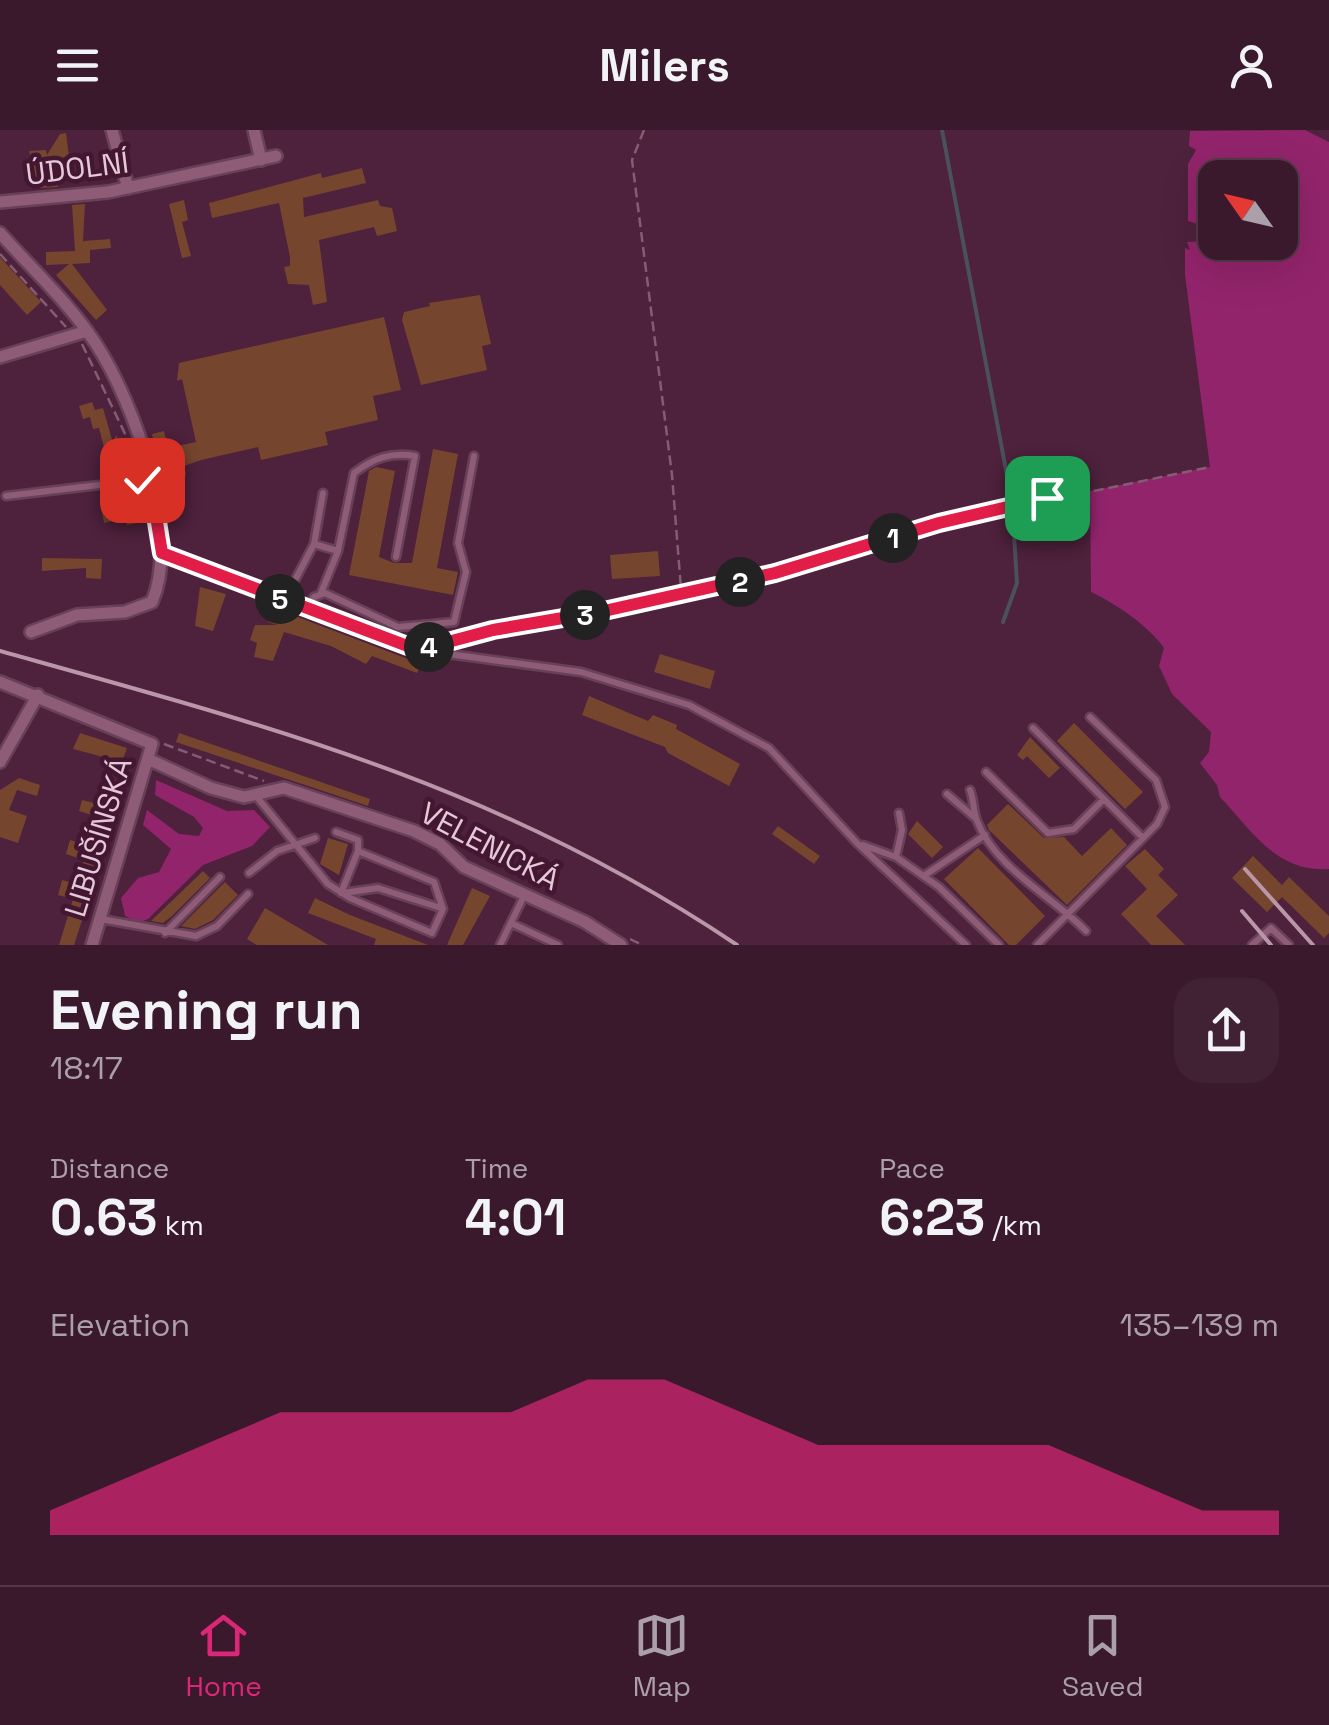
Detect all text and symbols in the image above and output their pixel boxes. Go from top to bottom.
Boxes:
text: Milers [599,37,730,94]
icon: menu [50,38,105,93]
icon: person [1224,38,1279,93]
street label: ÚDOLNÍ [23,142,131,194]
north arrow [1198,160,1298,260]
map controls [1198,160,1298,260]
pin [100,438,185,523]
icon: check [115,453,170,508]
pin [1005,456,1090,541]
icon: arrive [1020,471,1075,526]
pin: 1 [868,513,918,563]
text: 1 [887,520,899,556]
pin: 2 [715,557,765,607]
text: 2 [732,564,748,600]
pin: 5 [255,574,305,624]
text: 5 [272,581,288,617]
pin: 3 [560,590,610,640]
text: 3 [576,597,594,633]
pin: 4 [404,622,454,672]
text: 4 [420,629,438,665]
street label: LIBUŠÍNSKÁ [55,752,141,921]
street label: VELENICKÁ [414,793,567,899]
text: Evening run [50,975,363,1045]
button: share [1174,978,1279,1083]
text: 18:17 [50,1048,123,1088]
text: Distance [50,1150,169,1186]
text: Time [465,1150,528,1186]
text: Pace [879,1150,945,1186]
text: 0.63 [50,1186,158,1250]
text: 4:01 [465,1186,566,1250]
text: 6:23 [879,1186,985,1250]
text: km [158,1207,204,1243]
text: /km [985,1207,1042,1243]
text: Elevation [50,1305,190,1345]
text: 135–139 m [1120,1305,1279,1345]
tab: Home [185,1608,262,1704]
tab: Map [633,1608,691,1704]
tab: Saved [1062,1608,1144,1704]

